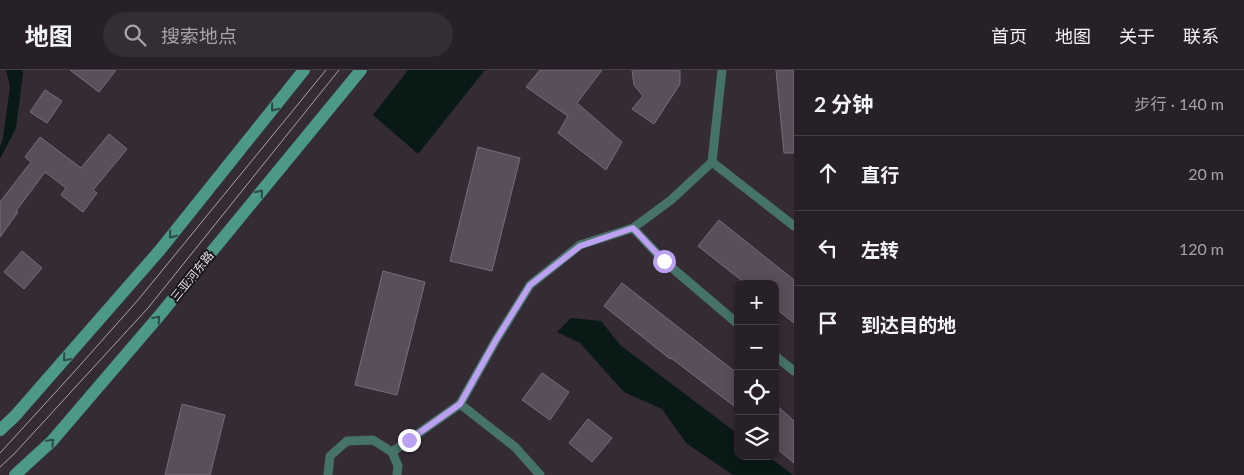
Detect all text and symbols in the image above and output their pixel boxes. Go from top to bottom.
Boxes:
search box [103,12,453,57]
text: 地图 [25,21,73,50]
icon: search [121,21,149,49]
text: 搜索地点 [161,24,237,47]
text: 首页 [991,25,1027,47]
text: 地图 [1055,25,1091,47]
text: 关于 [1119,25,1155,47]
text: 联系 [1183,25,1219,47]
text: 2 分钟 [814,91,873,116]
text: 步行 · 140 m [1135,94,1224,113]
one-way arrow [271,102,279,111]
icon: ahead [814,159,842,187]
text: 直行 [861,163,899,186]
text: 20 m [1188,164,1224,183]
one-way arrow [255,190,263,199]
one-way arrow [170,229,178,238]
icon: left [814,234,842,262]
text: 左转 [861,238,899,261]
text: 120 m [1179,239,1224,258]
street label: 三亚河东路 [167,248,217,304]
route start [653,250,676,273]
map controls [734,280,779,460]
button: + [734,280,779,325]
icon: arrive [814,309,842,337]
text: 到达目的地 [861,313,956,336]
one-way arrow [151,315,160,324]
button: − [734,325,779,370]
one-way arrow [63,352,72,361]
button: locate [734,370,779,415]
button: layers [734,415,779,460]
route end [398,429,421,452]
one-way arrow [45,439,54,448]

